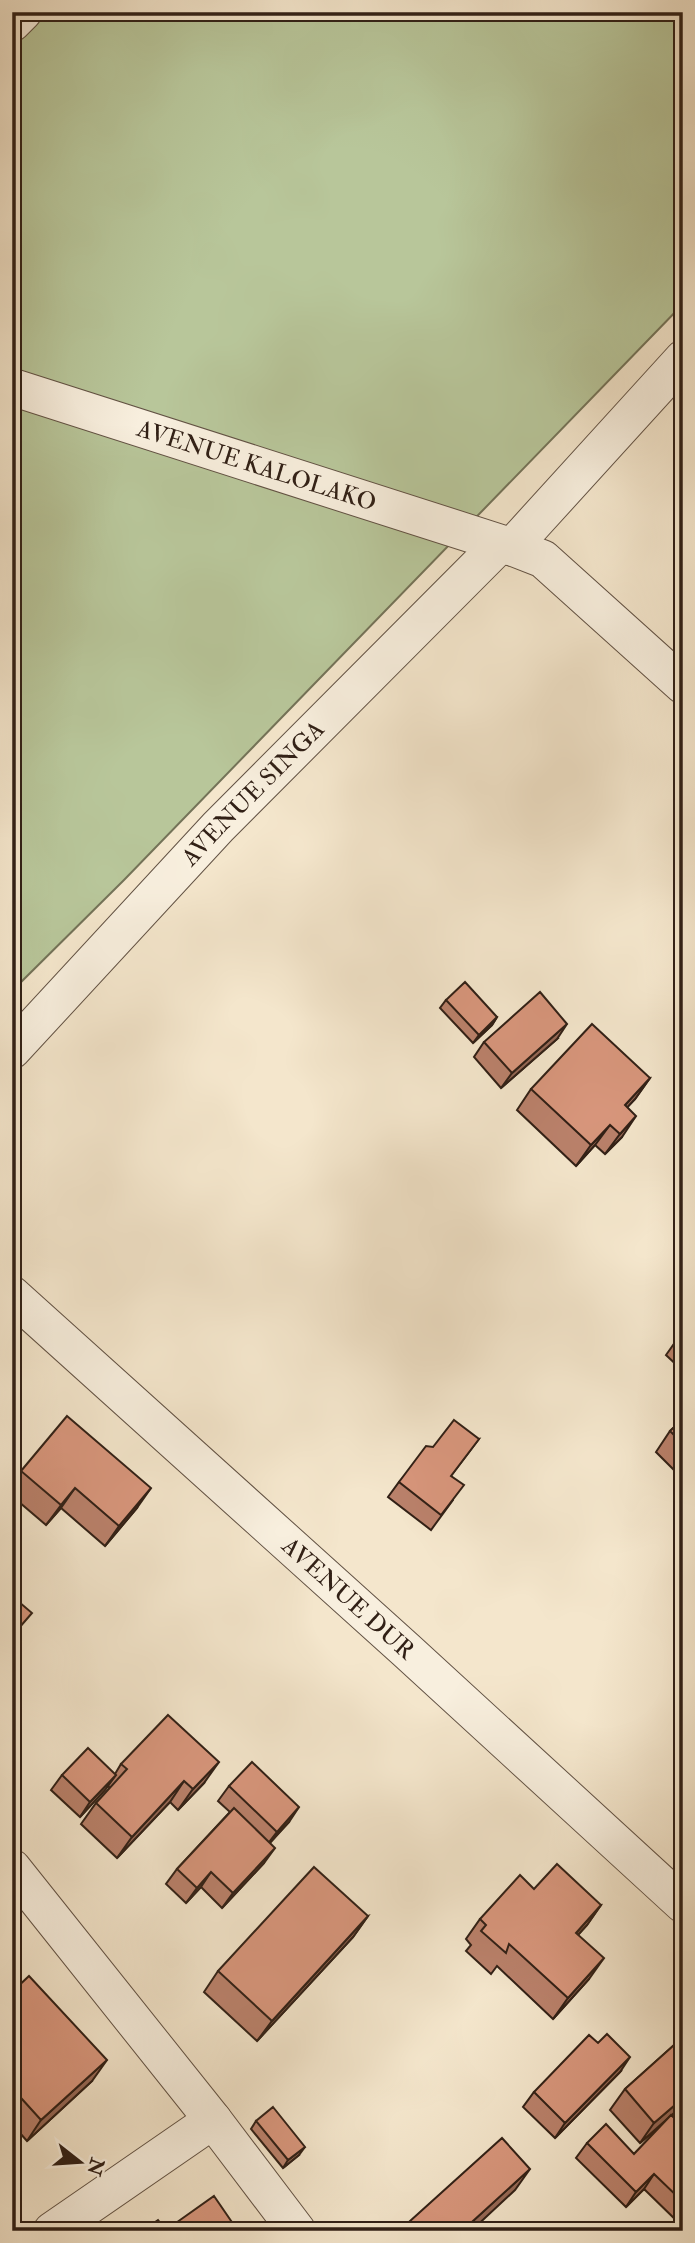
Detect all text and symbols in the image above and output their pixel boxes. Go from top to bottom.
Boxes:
street label: AVENUE KALOLAKO [132,412,380,518]
street label: AVENUE SINGA [174,714,331,873]
street label: AVENUE DUR [275,1530,422,1667]
north arrow [46,2128,116,2198]
text: N [81,2154,110,2179]

